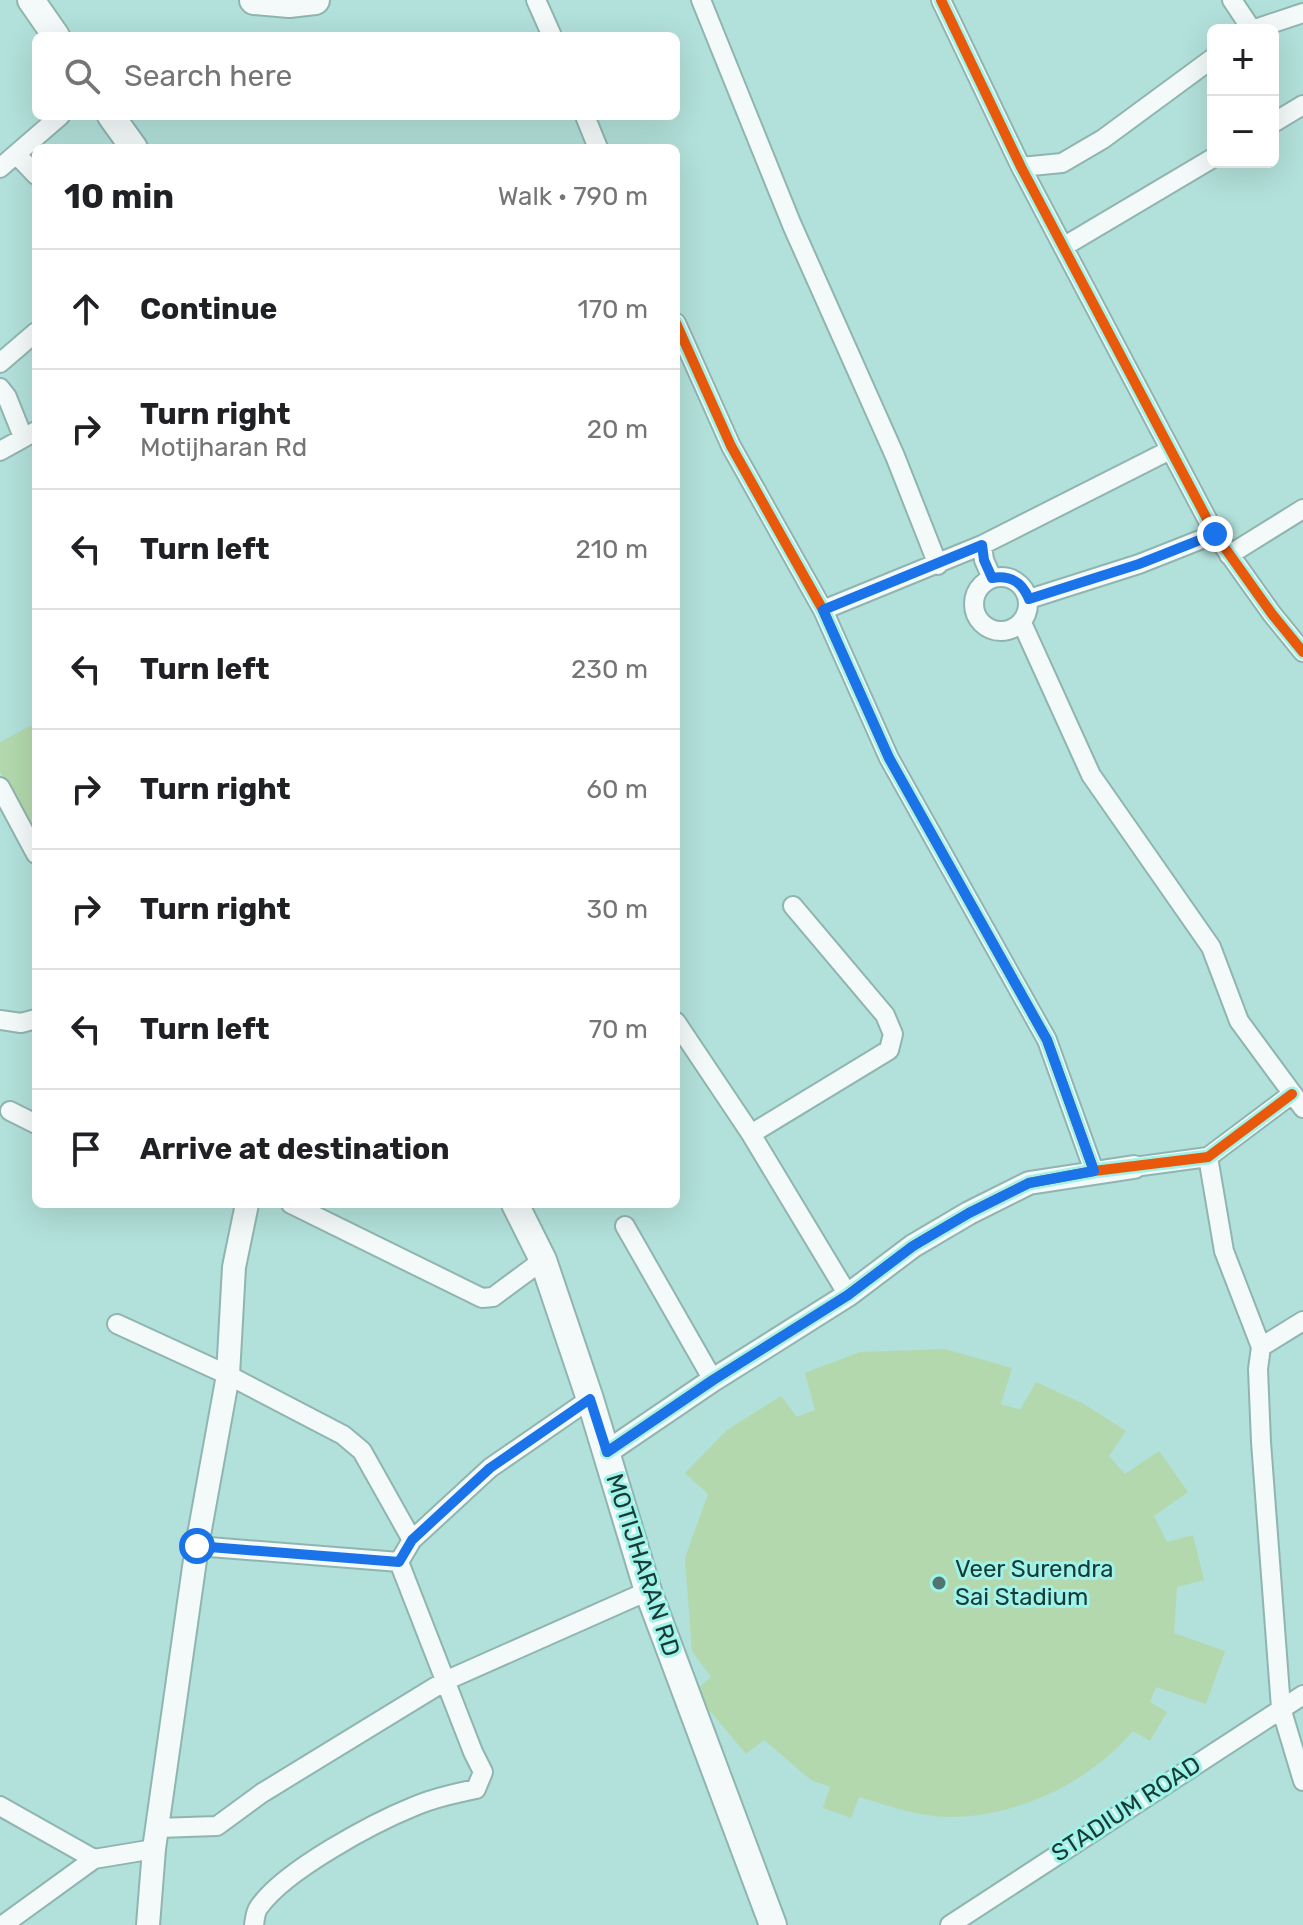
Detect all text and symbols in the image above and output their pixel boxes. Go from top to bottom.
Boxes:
map controls [1207,24,1279,168]
button: + [1207,24,1279,96]
search box [32,32,680,120]
icon: search [60,54,104,98]
text: Search here [124,58,292,94]
button: − [1207,96,1279,168]
text: 10 min [64,176,174,217]
text: Walk · 790 m [498,181,648,212]
icon: ahead [64,287,108,331]
text: Continue [140,291,277,327]
text: 170 m [578,294,648,325]
text: Turn right [140,396,291,432]
icon: right [64,407,108,451]
text: 20 m [587,414,648,445]
text: Motijharan Rd [140,432,307,463]
route end [1197,516,1233,552]
icon: left [64,527,108,571]
text: Turn left [140,531,270,567]
text: 210 m [576,534,648,565]
icon: left [64,647,108,691]
text: Turn left [140,651,270,687]
text: 230 m [571,654,648,685]
icon: right [64,767,108,811]
text: Turn right [140,771,291,807]
text: 60 m [586,774,648,805]
icon: right [64,887,108,931]
text: Turn right [140,891,291,927]
text: 30 m [586,894,648,925]
icon: left [64,1007,108,1051]
text: Turn left [140,1011,270,1047]
text: 70 m [589,1014,648,1045]
icon: arrive [64,1127,108,1171]
text: Arrive at destination [140,1131,450,1167]
street label: MOTIJHARAN RD [600,1470,686,1660]
route start [179,1528,215,1564]
place label: Veer Surendra Sai Stadium [955,1555,1114,1611]
marker: Veer Surendra Sai Stadium [930,1574,948,1592]
street label: STADIUM ROAD [1046,1750,1206,1868]

